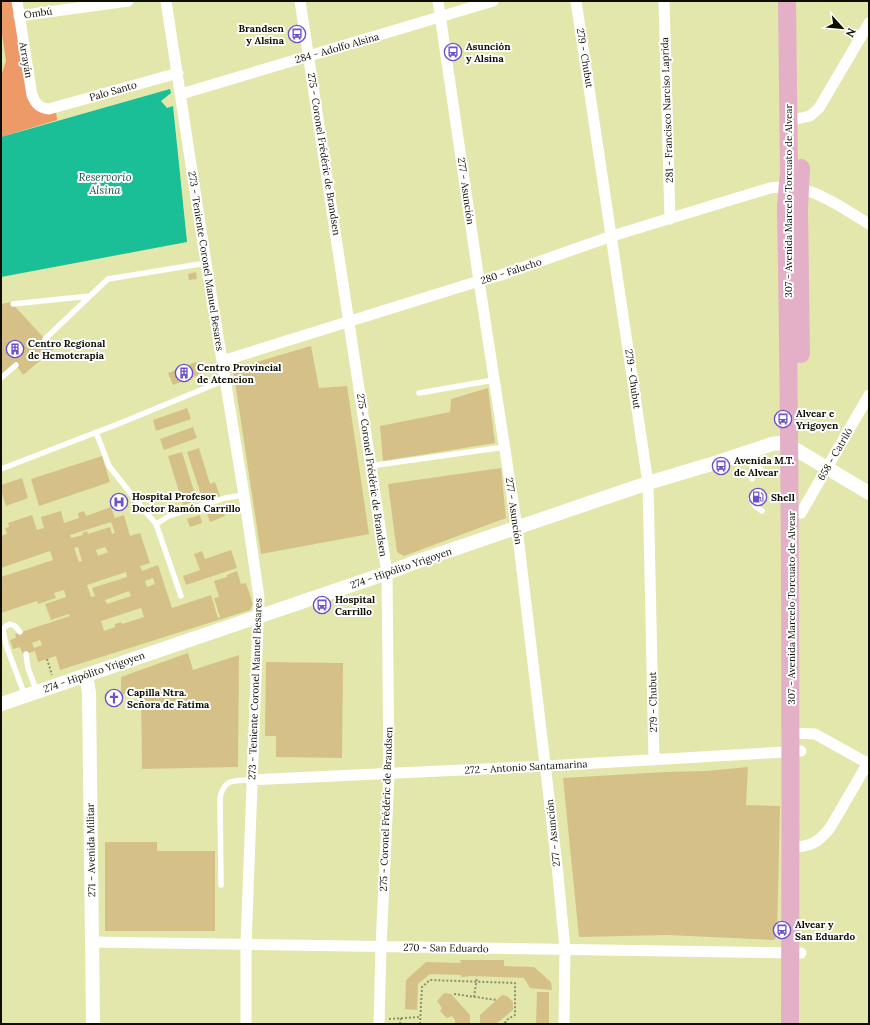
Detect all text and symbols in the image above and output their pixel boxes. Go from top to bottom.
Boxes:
street label: Ombú [23,5,53,21]
north arrow [822,8,862,48]
place label: Brandsen y Alsina [239,22,285,47]
bus stop icon: Brandsen y Alsina [287,24,307,44]
text: N [843,26,859,40]
street label: 279 - Chubut [574,27,596,89]
street label: 284 - Adolfo Alsina [293,30,381,66]
street label: 281 - Francisco Narciso Laprida [658,37,676,183]
street label: Arrayán [16,40,36,79]
place label: Asunción y Alsina [466,40,511,65]
bus stop icon: Asunción y Alsina [443,42,463,62]
street label: 275 - Coronel Frédéric de Brandsen [305,72,343,236]
street label: Palo Santo [88,78,138,104]
street label: 307 - Avenida Marcelo Torcuato de Alvear [782,104,795,298]
street label: 277 - Asunción [455,157,477,225]
water label: Reservorio Alsina [79,170,132,197]
street label: 273 - Teniente Coronel Manuel Besares [185,170,227,352]
street label: 280 - Falucho [479,255,543,287]
place label: Centro Regional de Hemoterapia [28,337,105,362]
building icon: Centro Regional de Hemoterapia [5,339,25,359]
street label: 279 - Chubut [622,348,644,410]
place label: Centro Provincial de Atencion [197,361,281,386]
building icon: Centro Provincial de Atencion [174,363,194,383]
street label: 275 - Coronel Frédéric de Brandsen [354,393,390,557]
place label: Alvear e Yrigoyen [796,407,839,432]
bus stop icon: Alvear e Yrigoyen [773,409,793,429]
street label: 658 - Catriló [815,425,855,483]
place label: Avenida M.T. de Alvear [734,454,794,479]
bus stop icon: Avenida M.T. de Alvear [711,456,731,476]
street label: 277 - Asunción [503,477,525,545]
fuel station icon: Shell [748,487,768,507]
place label: Hospital Profesor Doctor Ramón Carrillo [132,490,241,515]
place label: Shell [771,491,795,504]
hospital icon: Hospital Profesor Doctor Ramón Carrillo [109,492,129,512]
street label: 307 - Avenida Marcelo Torcuato de Alvear [785,511,798,705]
street label: 274 - Hipólito Yrigoyen [348,544,454,592]
place label: Hospital Carrillo [335,593,375,618]
bus stop icon: Hospital Carrillo [312,595,332,615]
street label: 273 - Teniente Coronel Manuel Besares [245,598,265,780]
street label: 274 - Hipólito Yrigoyen [41,648,147,696]
street label: 279 - Chubut [646,672,660,732]
place label: Capilla Ntra. Señora de Fatima [127,686,210,711]
church icon: Capilla Ntra. Señora de Fatima [104,688,124,708]
street label: 275 - Coronel Frédéric de Brandsen [377,727,395,891]
street label: 272 - Antonio Santamarina [464,757,588,777]
street label: 277 - Asunción [543,799,563,867]
street label: 271 - Avenida Militar [84,802,98,897]
place label: Alvear y San Eduardo [795,918,855,943]
bus stop icon: Alvear y San Eduardo [772,920,792,940]
street label: 270 - San Eduardo [403,941,489,955]

